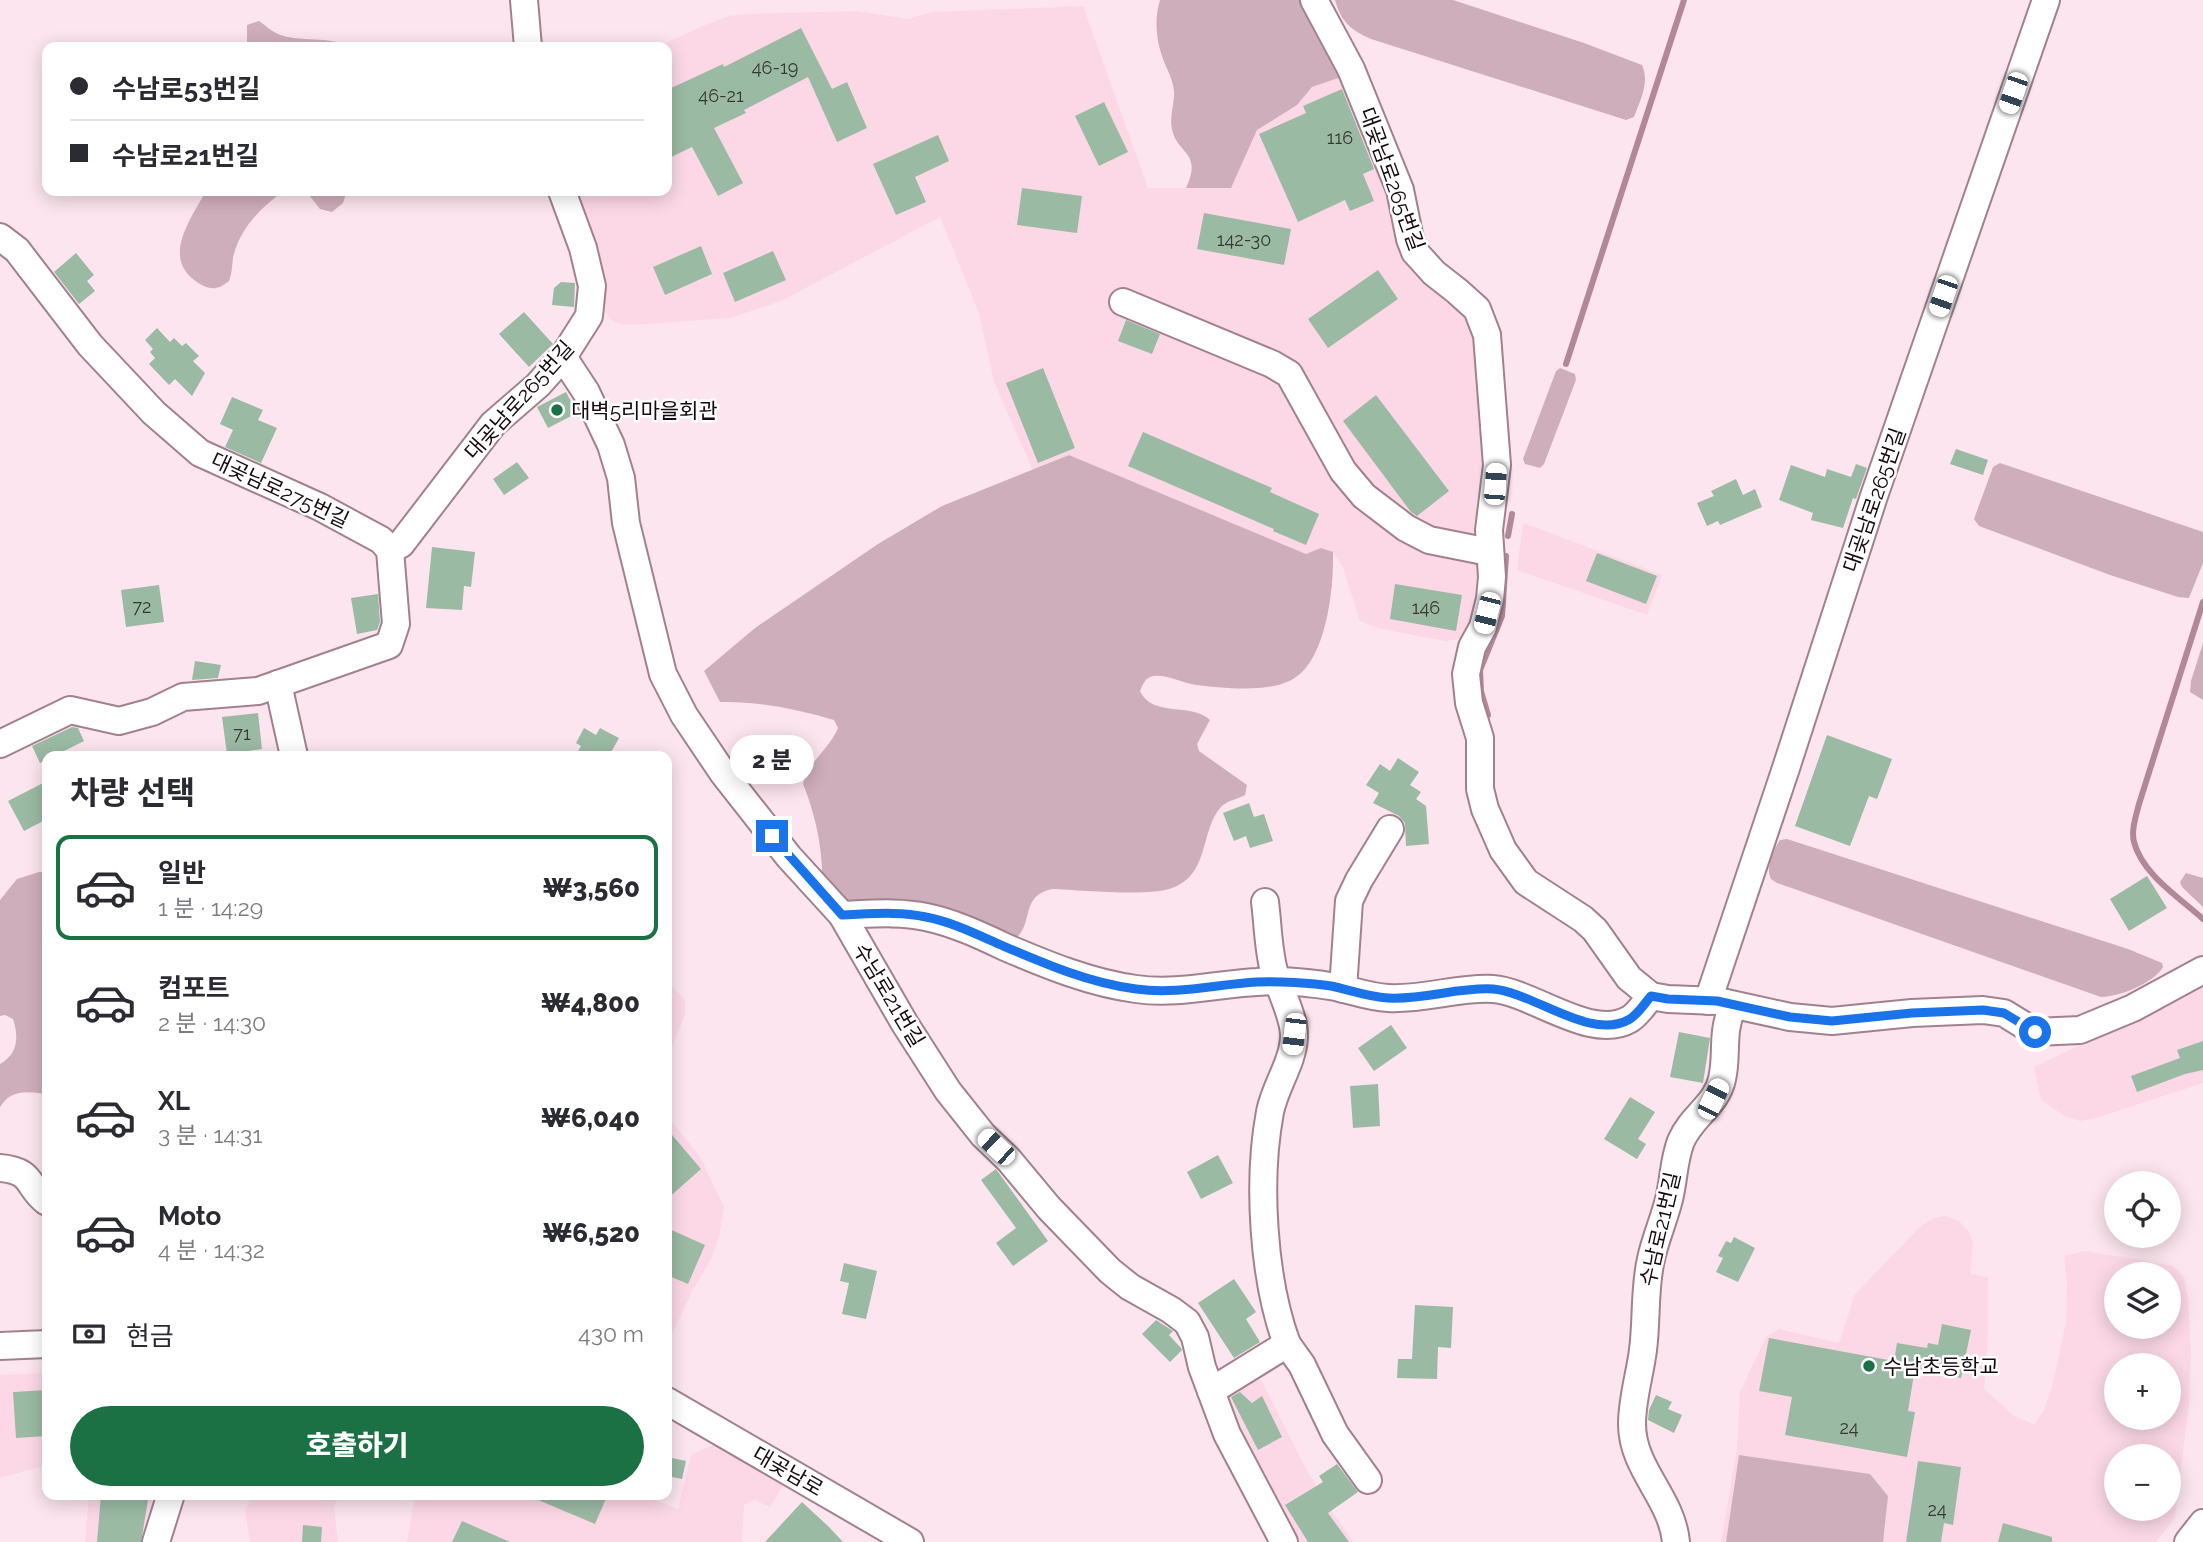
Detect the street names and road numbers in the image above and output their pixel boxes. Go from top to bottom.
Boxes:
street label: 대곶남로265번길 [1354,104,1430,254]
street label: 대곶남로265번길 [459,336,579,464]
street label: 대곶남로265번길 [1838,425,1910,575]
street label: 대곶남로275번길 [207,447,353,533]
street label: 수남로21번길 [848,939,930,1051]
street label: 수남로21번길 [1635,1169,1685,1289]
street label: 대곶남로 [748,1441,828,1501]

